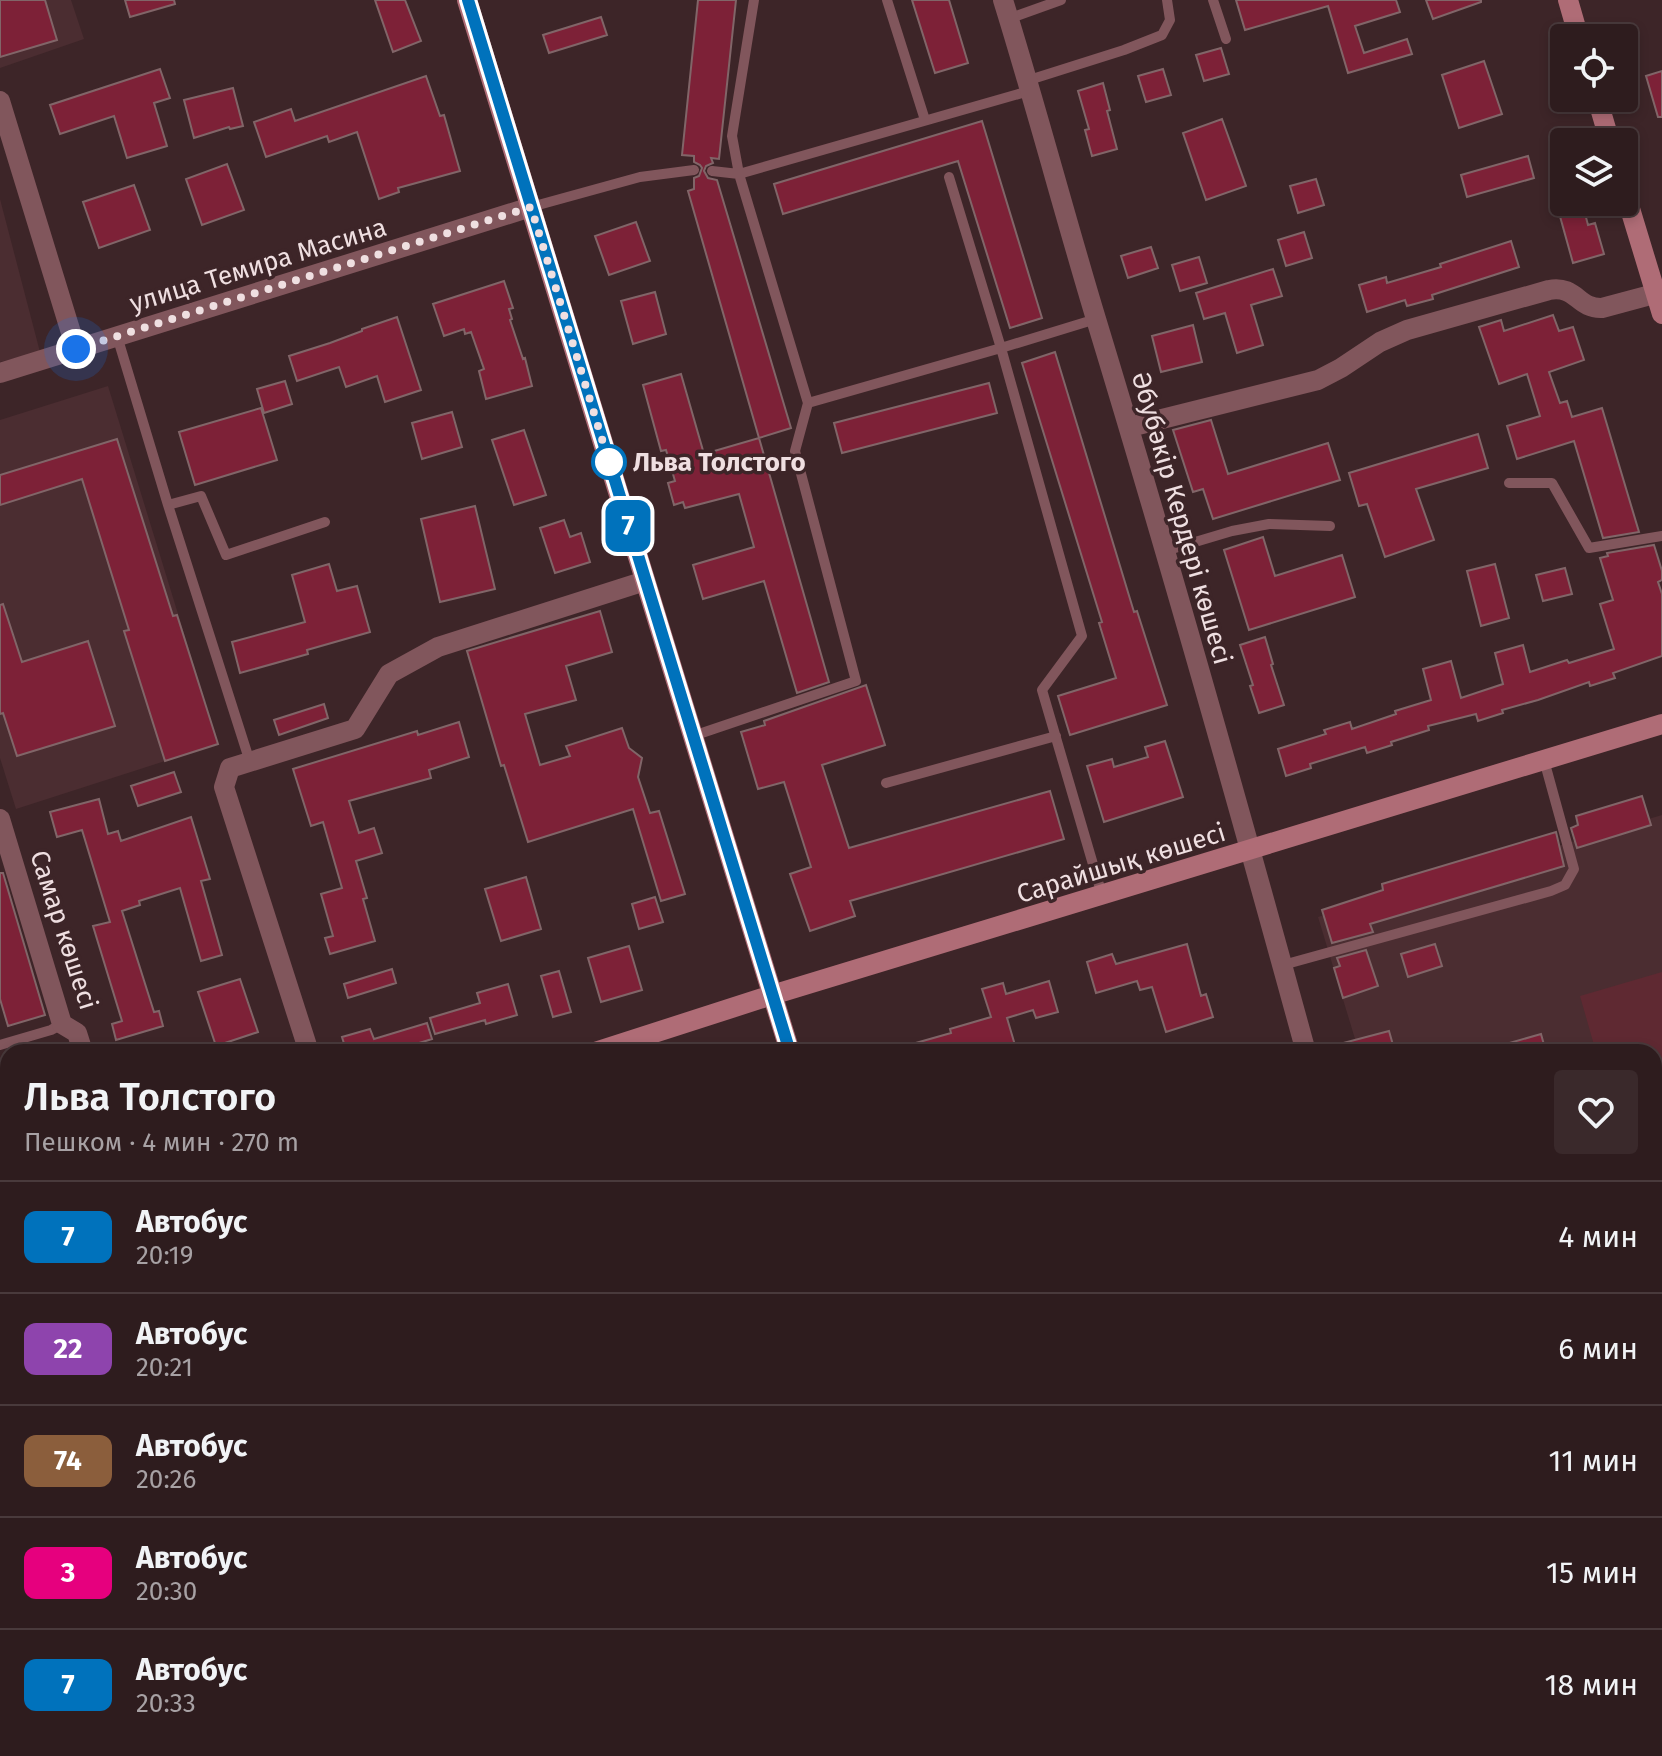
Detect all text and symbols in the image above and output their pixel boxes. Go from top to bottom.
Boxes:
map controls [1550,24,1638,216]
button: locate [1550,24,1638,112]
button: layers [1550,128,1638,216]
street label: улица Темира Масина [126,212,390,319]
your location [56,329,96,369]
street label: Әбубәкір Кердері көшесі [1125,368,1238,668]
marker: Льва Толстого [592,445,626,479]
place label: Льва Толстого [633,447,806,478]
line badge: 7 [602,500,654,552]
text: 7 [621,509,635,542]
street label: Сарайшық көшесі [1013,817,1229,910]
street label: Самар көшесі [23,847,104,1014]
button: heart [1554,1070,1638,1154]
text: Льва Толстого [24,1074,276,1120]
text: Пешком · 4 мин · 270 m [24,1127,299,1158]
text: Автобус [136,1204,247,1240]
text: 4 мин [1558,1219,1638,1255]
text: 7 [61,1220,75,1253]
text: 20:19 [136,1240,194,1271]
text: Автобус [136,1316,247,1352]
text: 6 мин [1558,1331,1638,1367]
text: 22 [54,1332,82,1365]
text: 20:21 [136,1352,193,1383]
text: Автобус [136,1428,247,1464]
text: 11 мин [1549,1443,1638,1479]
text: 74 [54,1444,82,1477]
text: 20:26 [136,1464,196,1495]
text: Автобус [136,1540,247,1576]
text: 15 мин [1546,1555,1638,1591]
text: 3 [61,1556,75,1589]
text: 20:30 [136,1576,197,1607]
text: Автобус [136,1652,247,1688]
text: 18 мин [1545,1667,1638,1703]
text: 7 [61,1668,75,1701]
text: 20:33 [136,1688,196,1719]

